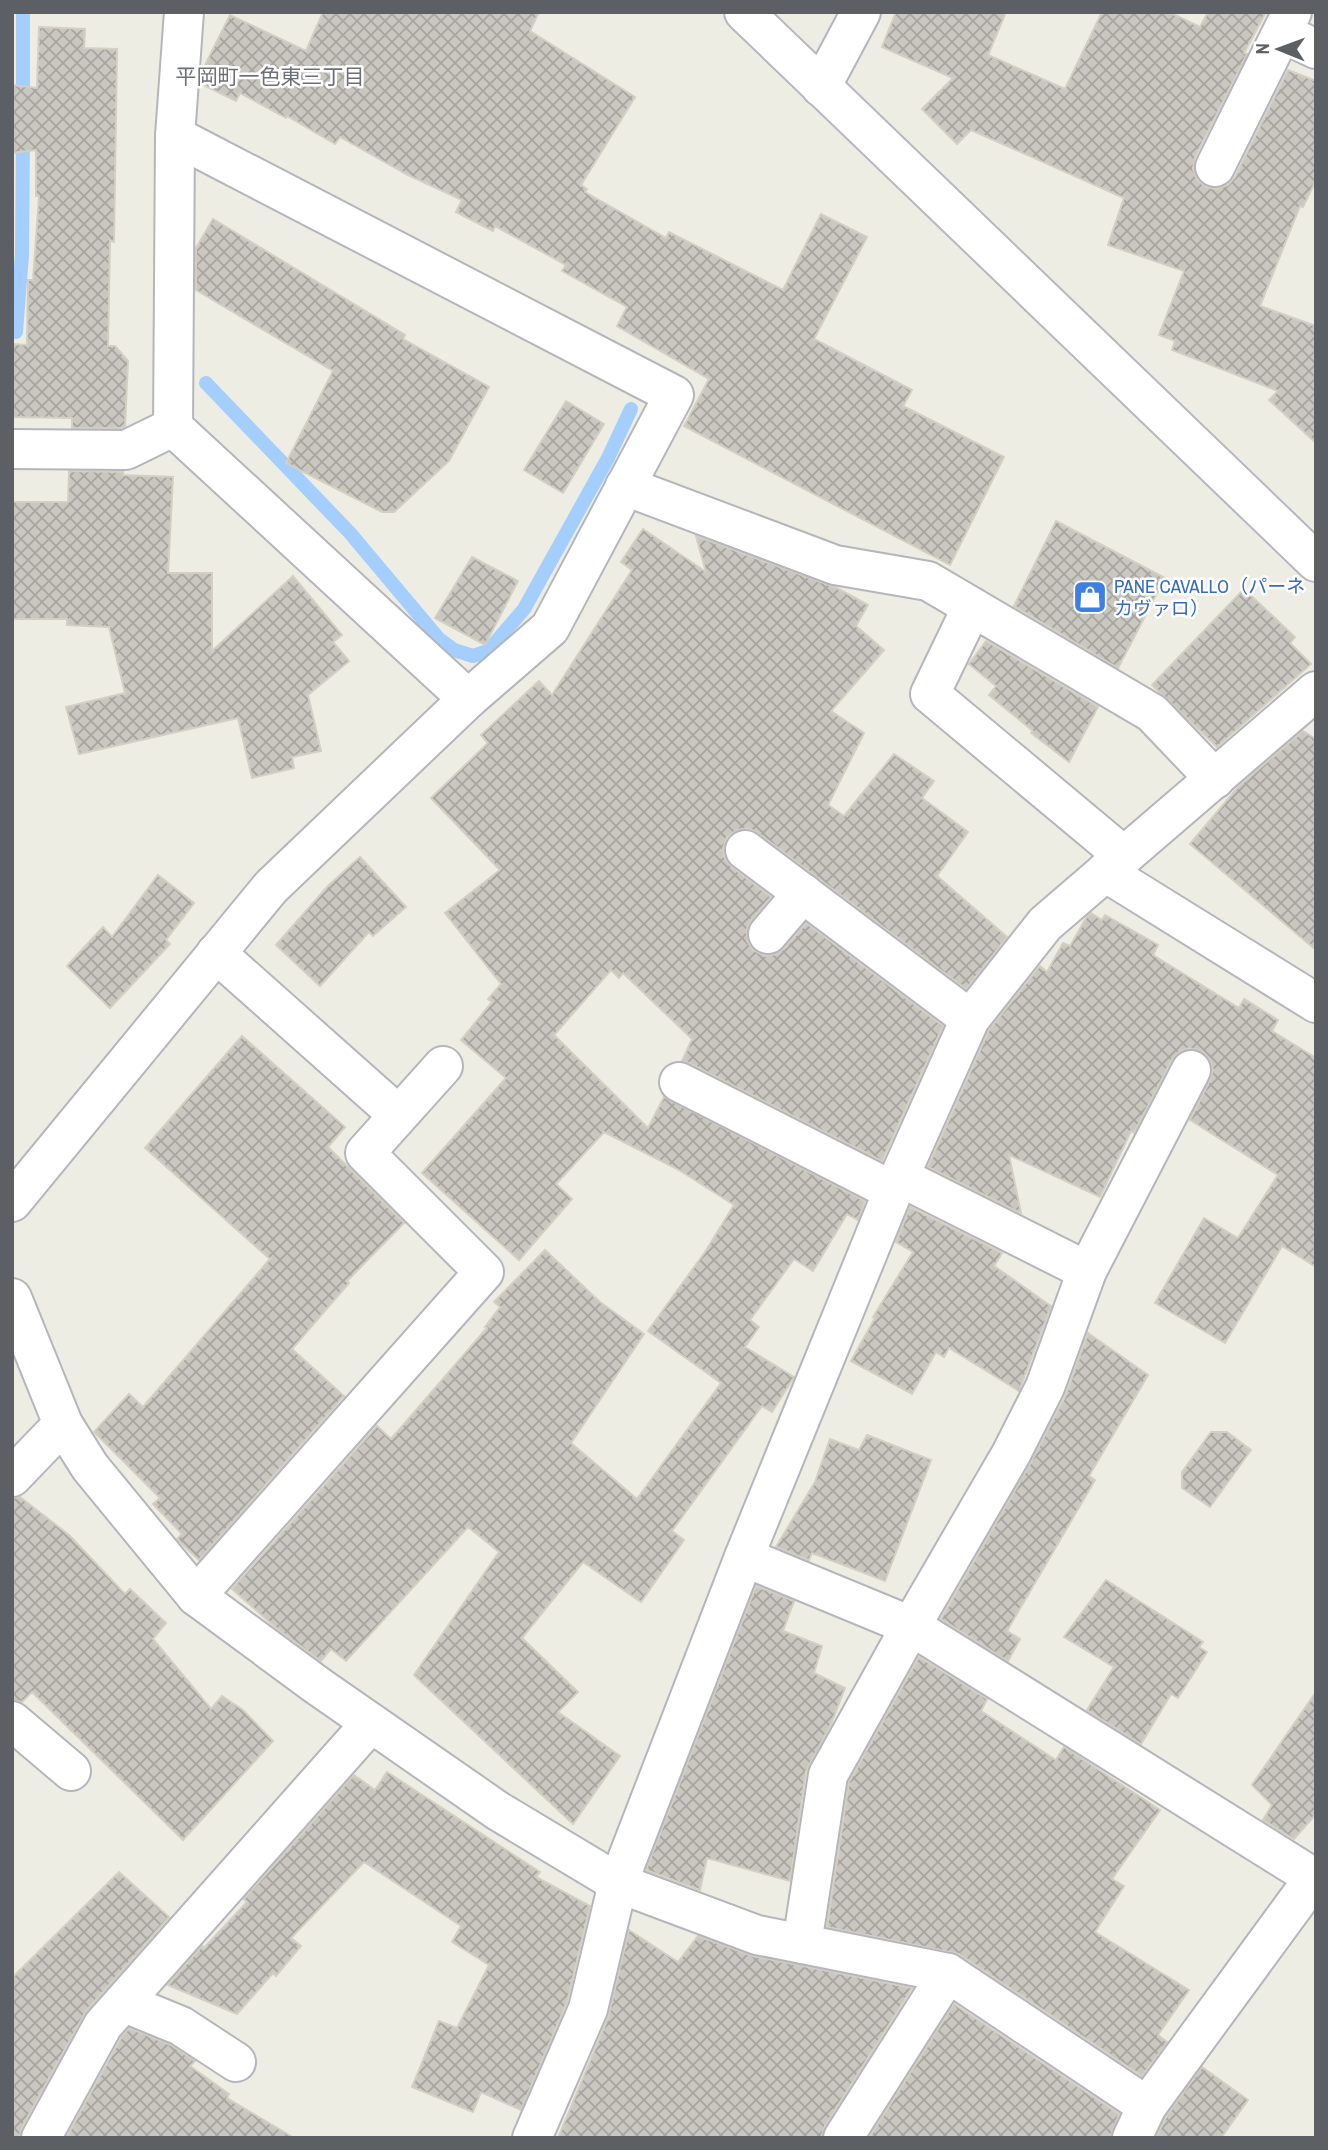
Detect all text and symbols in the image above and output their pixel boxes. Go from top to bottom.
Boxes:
north arrow [1244,14,1314,84]
text: N [1249,43,1275,55]
district label: 平岡町一色東三丁目 [176,62,365,91]
place label: PANE CAVALLO（パーネ カヴァロ） [1114,573,1305,621]
shop icon: PANE CAVALLO（パーネ カヴァロ） [1071,578,1109,616]

